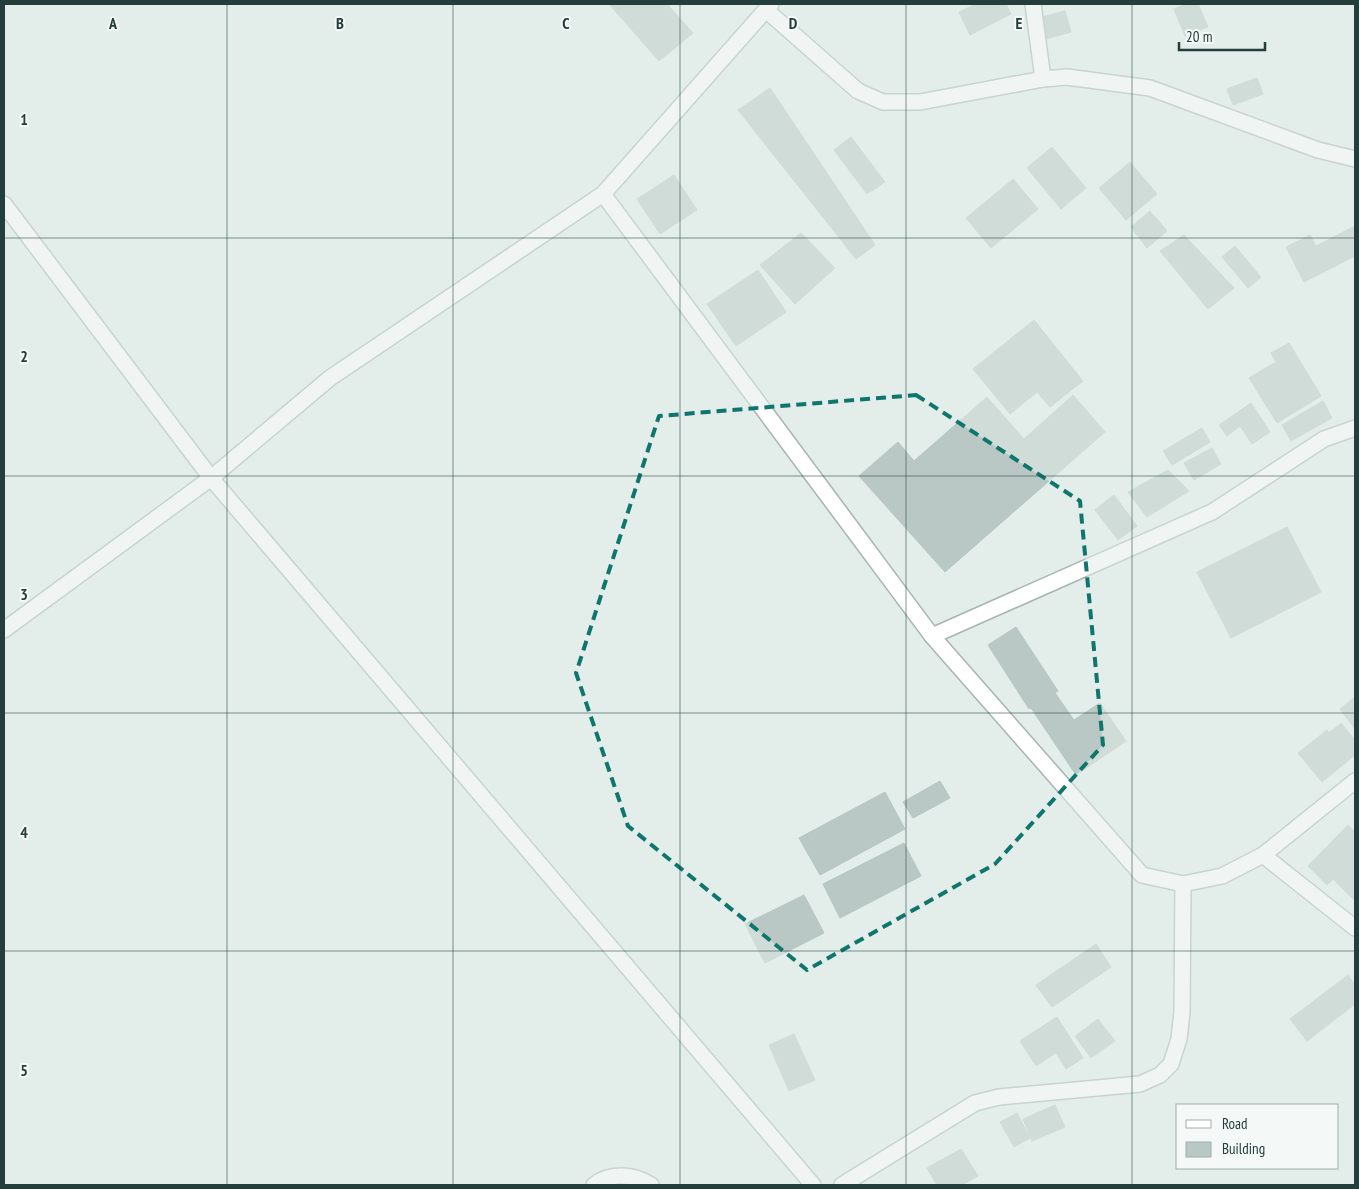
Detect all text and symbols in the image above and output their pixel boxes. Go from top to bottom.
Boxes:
text: A [108,13,118,33]
text: B [336,13,344,33]
text: C [562,13,570,33]
text: D [789,13,798,33]
text: E [1016,13,1023,33]
scale bar [1179,20,1265,52]
text: 20 m [1186,27,1212,46]
text: 1 [20,109,28,129]
text: 2 [20,346,28,366]
text: 3 [20,584,28,604]
text: 4 [20,822,28,842]
text: 5 [20,1060,28,1080]
legend [1176,1104,1339,1169]
text: Road [1222,1114,1248,1133]
text: Building [1222,1139,1265,1158]

